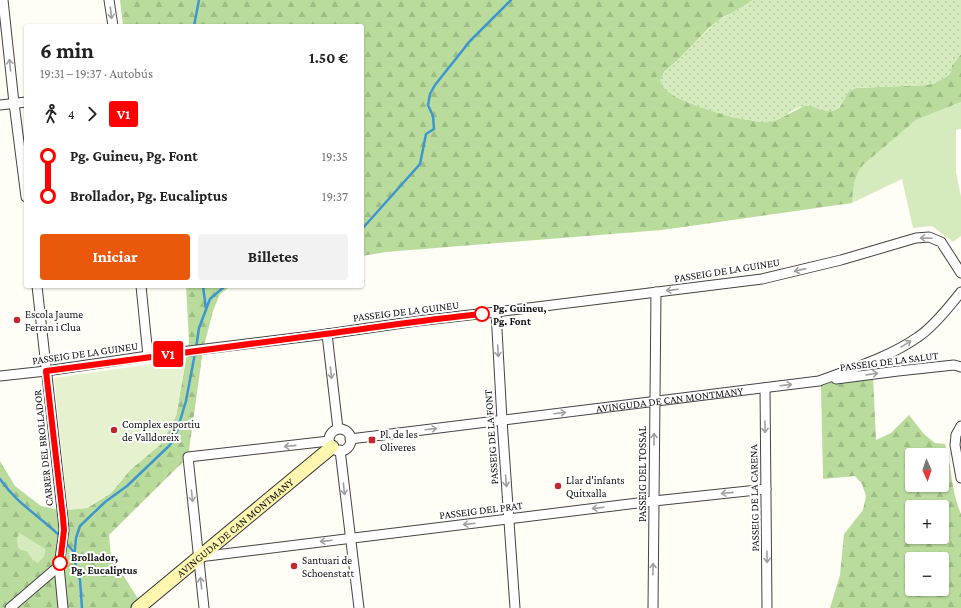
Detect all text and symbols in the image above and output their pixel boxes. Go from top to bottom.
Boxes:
one-way arrow [107,6,115,19]
text: 6 min [40,38,94,63]
text: 1.50 € [309,50,348,66]
one-way arrow [6,59,13,72]
text: 19:31 – 19:37 · Autobús [40,66,153,81]
icon: walk [40,103,62,125]
icon: forward [81,103,103,125]
text: V1 [117,106,130,122]
text: 4 [68,107,75,122]
text: Pg. Guineu, Pg. Font [70,148,198,164]
text: 19:35 [322,149,348,164]
text: Brollador, Pg. Eucaliptus [70,188,227,204]
text: 19:37 [322,189,348,204]
button: Iniciar [40,234,190,280]
button: Billetes [198,234,348,280]
one-way arrow [920,235,933,242]
street label: PASSEIG DE LA GUINEU [673,256,781,284]
one-way arrow [794,266,807,274]
one-way arrow [666,286,679,294]
street label: PASSEIG DE LA GUINEU [352,299,460,323]
place label: Pg. Guineu, Pg. Font [493,302,547,327]
marker: Pg. Guineu, Pg. Font [474,306,490,322]
place label: Escola Jaume Ferran i Clua [25,308,83,333]
marker: Escola Jaume Ferran i Clua [12,315,22,325]
street label: PASSEIG DE LA GUINEU [31,340,139,366]
one-way arrow [900,340,912,348]
line badge: V1 [150,341,186,367]
one-way arrow [494,344,502,357]
text: V1 [161,346,175,362]
street label: PASSEIG DE LA SALUT [839,349,939,373]
one-way arrow [328,366,335,379]
one-way arrow [865,370,878,378]
one-way arrow [779,381,792,389]
street label: AVINGUDA DE CAN MONTMANY [595,384,744,415]
street label: CARRER DEL BROLLADOR [31,388,55,507]
street label: PASSEIG DE LA FONT [482,389,500,485]
one-way arrow [553,410,566,417]
place label: Complex esportiu de Valldoreix [122,418,200,443]
one-way arrow [761,420,769,433]
marker: Complex esportiu de Valldoreix [109,425,119,435]
one-way arrow [424,425,437,433]
street label: PASSEIG DEL TOSSAL [636,425,648,522]
place label: Pl. de les Oliveres [380,428,418,453]
one-way arrow [650,433,658,446]
marker: Pl. de les Oliveres [367,435,377,445]
one-way arrow [284,443,297,450]
street label: PASSEIG DE LA CARENA [747,444,761,552]
north arrow [905,448,949,492]
map controls [905,448,949,596]
one-way arrow [503,474,510,487]
place label: Llar d'infants Quitxalla [566,474,625,499]
street label: AVINGUDA DE CAN MONTMANY [174,475,296,579]
marker: Llar d'infants Quitxalla [553,481,563,491]
one-way arrow [340,482,348,495]
one-way arrow [188,489,196,502]
one-way arrow [721,490,734,497]
street label: PASSEIG DEL PRAT [439,499,523,521]
button: + [905,500,949,544]
one-way arrow [592,504,605,512]
one-way arrow [463,520,476,528]
one-way arrow [320,537,333,545]
one-way arrow [763,550,771,563]
place label: Brollador, Pg. Eucaliptus [71,551,138,576]
button: − [905,552,949,596]
place label: Santuari de Schoenstatt [302,554,354,579]
marker: Brollador, Pg. Eucaliptus [52,555,68,571]
marker: Santuari de Schoenstatt [289,561,299,571]
one-way arrow [649,563,657,576]
one-way arrow [197,577,205,590]

